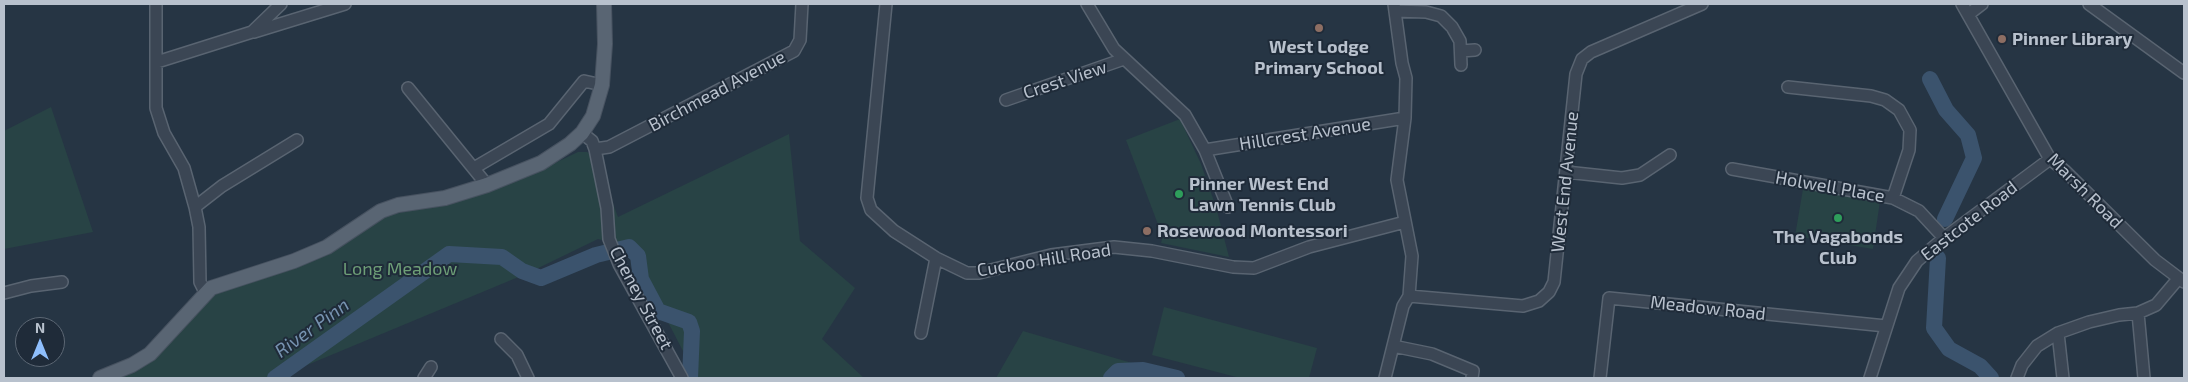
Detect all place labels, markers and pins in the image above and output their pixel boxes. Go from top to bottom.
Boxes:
marker: West Lodge Primary School [1313,22,1325,34]
place label: Pinner Library [2012,28,2133,50]
marker: Pinner Library [1996,33,2008,45]
place label: West Lodge Primary School [1254,36,1384,78]
place label: Pinner West End Lawn Tennis Club [1189,173,1336,215]
marker: Pinner West End Lawn Tennis Club [1173,188,1185,200]
marker: The Vagabonds Club [1832,212,1844,224]
place label: Rosewood Montessori [1157,220,1348,242]
marker: Rosewood Montessori [1141,225,1153,237]
place label: The Vagabonds Club [1773,226,1903,268]

